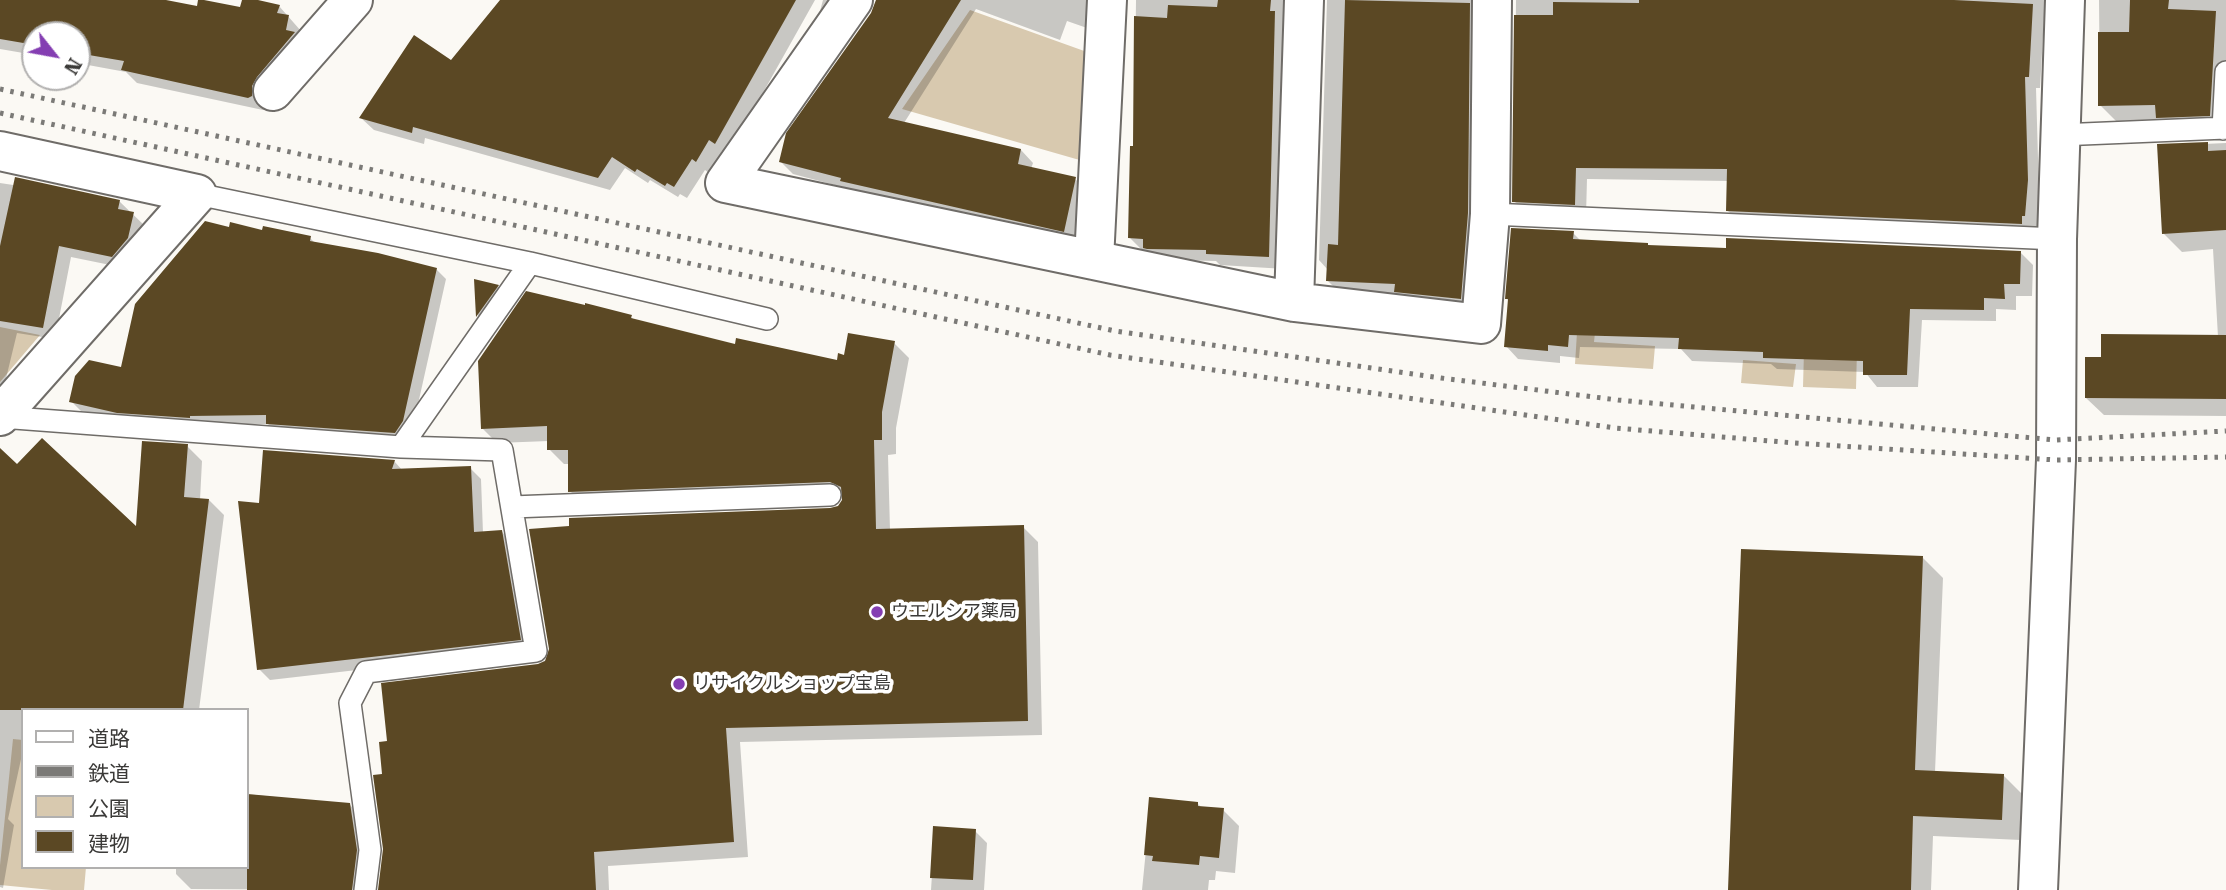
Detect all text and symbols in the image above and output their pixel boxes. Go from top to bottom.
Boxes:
north arrow [21,21,91,91]
text: N [59,54,86,78]
place label: ウエルシア薬局 [891,601,1017,623]
marker: ウエルシア薬局 [869,604,885,620]
place label: リサイクルショップ宝島 [693,673,891,695]
marker: リサイクルショップ宝島 [671,676,687,692]
legend [21,708,248,869]
text: 道路 [88,727,130,751]
text: 鉄道 [88,762,130,786]
text: 公園 [88,797,130,821]
text: 建物 [88,832,130,856]

